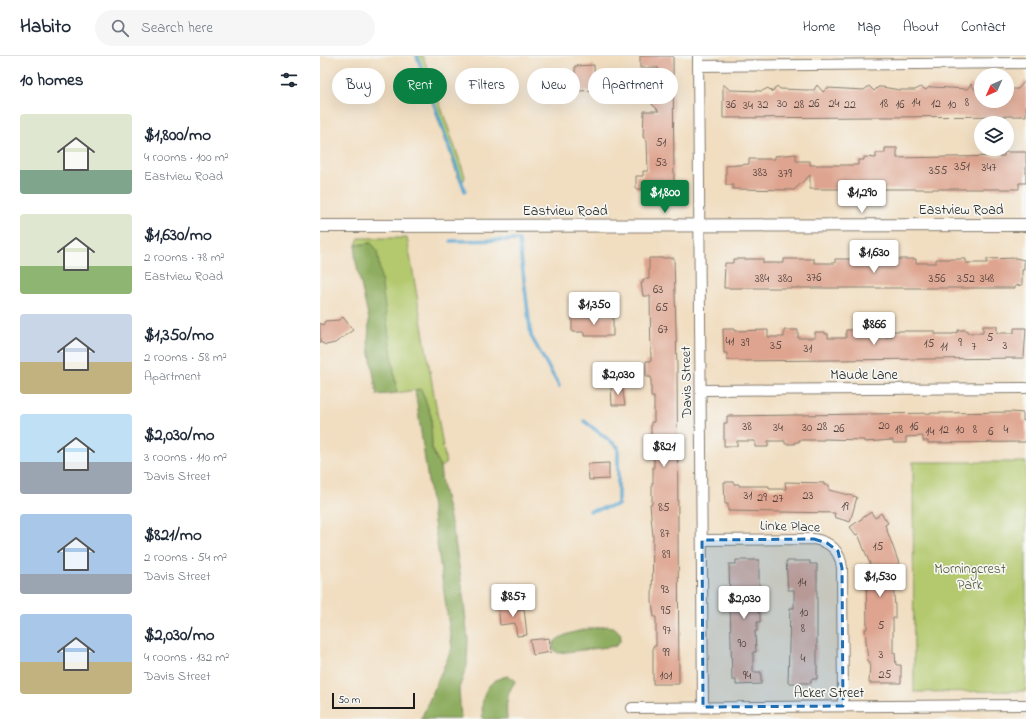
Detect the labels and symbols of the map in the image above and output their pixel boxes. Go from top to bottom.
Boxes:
north arrow [974,68,1014,108]
house number: 14 [912,94,920,112]
house number: 8 [965,94,970,112]
house number: 30 [777,95,787,113]
house number: 26 [808,95,820,113]
house number: 24 [829,95,840,113]
house number: 18 [880,95,889,113]
house number: 12 [931,95,941,113]
house number: 36 [726,96,737,114]
house number: 32 [758,96,768,114]
house number: 28 [794,96,805,114]
house number: 22 [844,96,856,114]
house number: 16 [895,96,905,114]
house number: 10 [947,96,957,114]
house number: 34 [743,97,753,115]
house number: 51 [656,134,667,152]
house number: 53 [655,154,667,172]
house number: 351 [954,158,970,176]
house number: 347 [982,159,996,177]
house number: 355 [929,162,947,180]
house number: 383 [753,164,767,182]
house number: 379 [778,165,792,183]
pin: $1,800 [632,180,698,214]
pin: $1,290 [829,180,895,214]
street label: Eastview Road [918,200,1004,221]
street label: Eastview Road [522,201,608,222]
pin: $1,630 [841,240,907,274]
house number: 376 [806,269,822,287]
house number: 384 [755,270,769,288]
house number: 380 [778,270,792,288]
house number: 356 [928,270,946,288]
house number: 352 [957,270,975,288]
house number: 348 [980,270,995,288]
house number: 63 [653,281,663,299]
pin: $1,350 [561,292,627,326]
house number: 65 [656,299,668,317]
pin: $866 [850,312,898,346]
house number: 67 [658,321,668,339]
house number: 5 [987,329,994,347]
house number: 41 [726,333,735,351]
house number: 39 [741,334,750,352]
house number: 9 [958,334,962,352]
house number: 15 [924,335,934,353]
house number: 35 [770,337,782,355]
house number: 3 [1003,337,1008,355]
house number: 11 [940,338,948,356]
house number: 7 [972,338,977,356]
house number: 31 [804,340,813,358]
street label: Davis Street [676,346,698,419]
pin: $2,030 [585,362,651,396]
street label: Maude Lane [830,365,899,386]
house number: 20 [878,417,890,435]
house number: 38 [742,418,752,436]
house number: 28 [817,418,828,436]
house number: 16 [909,418,919,436]
house number: 34 [773,419,783,437]
house number: 30 [802,419,812,437]
house number: 26 [833,420,845,438]
house number: 18 [895,421,904,439]
house number: 12 [939,421,949,439]
house number: 10 [955,421,965,439]
house number: 8 [973,421,978,439]
house number: 4 [1004,421,1009,439]
house number: 14 [926,423,934,441]
house number: 6 [988,423,994,441]
pin: $821 [640,434,688,468]
house number: 31 [744,487,753,505]
house number: 23 [803,487,814,505]
house number: 29 [757,489,767,507]
house number: 27 [773,490,784,508]
house number: 19 [841,498,849,516]
house number: 85 [658,499,670,517]
street label: Linke Place [760,515,821,539]
house number: 87 [660,525,670,543]
house number: 15 [873,538,883,556]
house number: 89 [662,546,670,564]
park label: Morningcrest Park [934,559,1006,596]
pin: $1,530 [847,564,913,598]
house number: 14 [798,574,806,592]
house number: 93 [661,581,669,599]
pin: $857 [489,584,537,618]
pin: $2,030 [711,586,777,620]
house number: 95 [661,602,671,620]
house number: 10 [799,604,809,622]
house number: 5 [878,617,885,635]
house number: 8 [801,620,806,638]
house number: 97 [663,622,671,640]
house number: 90 [738,635,746,653]
house number: 99 [662,644,670,662]
house number: 3 [879,646,884,664]
house number: 4 [801,650,806,668]
house number: 25 [879,666,892,684]
house number: 101 [660,667,673,685]
house number: 94 [743,667,751,685]
street label: Acker Street [794,683,864,704]
scale bar [332,691,415,710]

